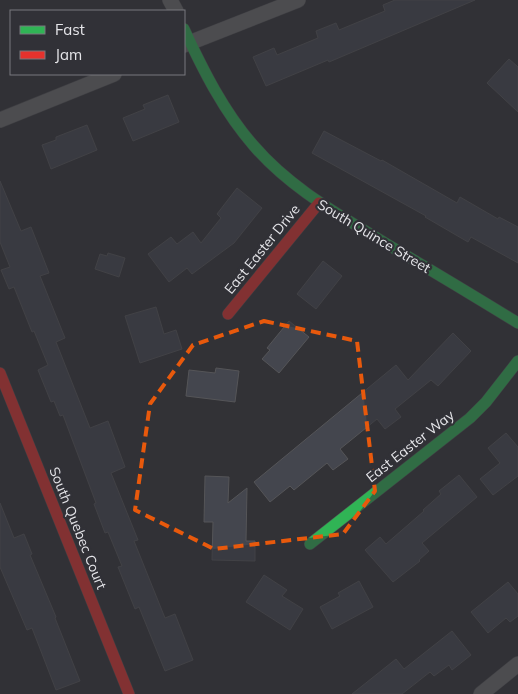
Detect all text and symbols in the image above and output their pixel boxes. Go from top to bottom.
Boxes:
legend [10,10,185,75]
text: Fast [55,20,85,39]
text: Jam [55,45,82,64]
street label: South Quince Street [314,195,434,277]
street label: East Easter Drive [220,200,304,298]
street label: East Easter Way [362,406,458,486]
street label: South Quebec Court [45,464,111,592]

